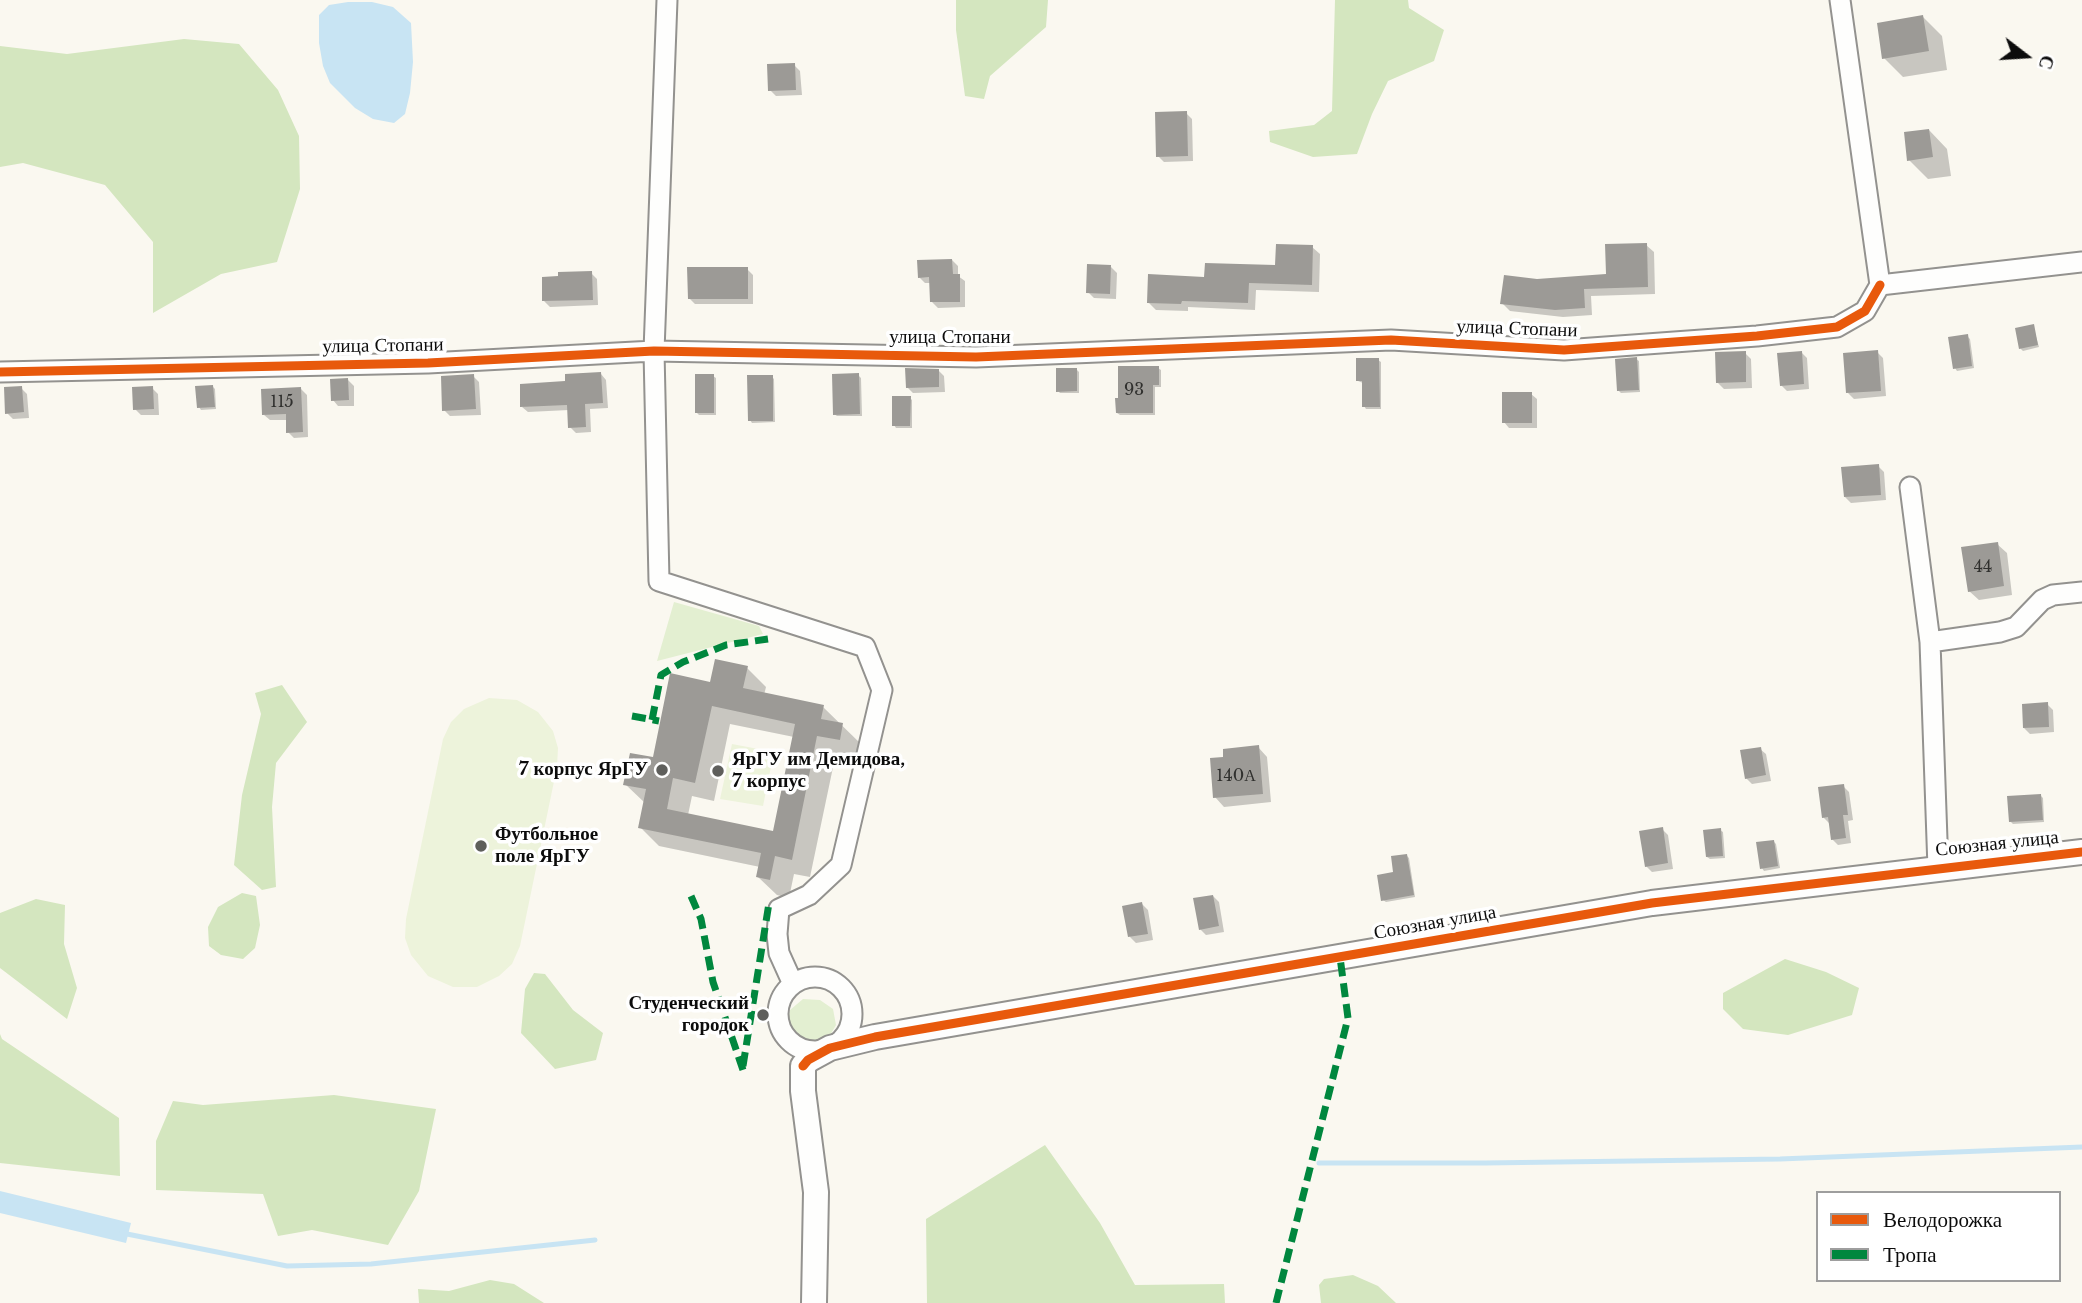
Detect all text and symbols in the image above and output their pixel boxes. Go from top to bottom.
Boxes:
north arrow [1991,21,2061,91]
text: С [2034,52,2060,72]
street label: улица Стопани [1456,315,1578,343]
street label: улица Стопани [889,327,1011,349]
street label: улица Стопани [322,334,444,358]
house number: 93 [1124,380,1144,400]
house number: 115 [270,392,294,412]
house number: 44 [1974,557,1992,577]
place label: ЯрГУ им Демидова, 7 корпус [732,749,905,793]
place label: 7 корпус ЯрГУ [519,759,648,781]
marker: 7 корпус ЯрГУ [654,762,670,778]
marker: ЯрГУ им Демидова, 7 корпус [710,763,726,779]
house number: 140А [1216,766,1256,786]
place label: Футбольное поле ЯрГУ [495,824,598,868]
street label: Союзная улица [1934,826,2060,862]
marker: Футбольное поле ЯрГУ [473,838,489,854]
street label: Союзная улица [1372,901,1498,945]
place label: Студенческий городок [628,993,749,1037]
marker: Студенческий городок [755,1007,771,1023]
legend [1816,1191,2061,1282]
text: Велодорожка [1883,1207,2002,1233]
text: Тропа [1883,1242,1937,1268]

